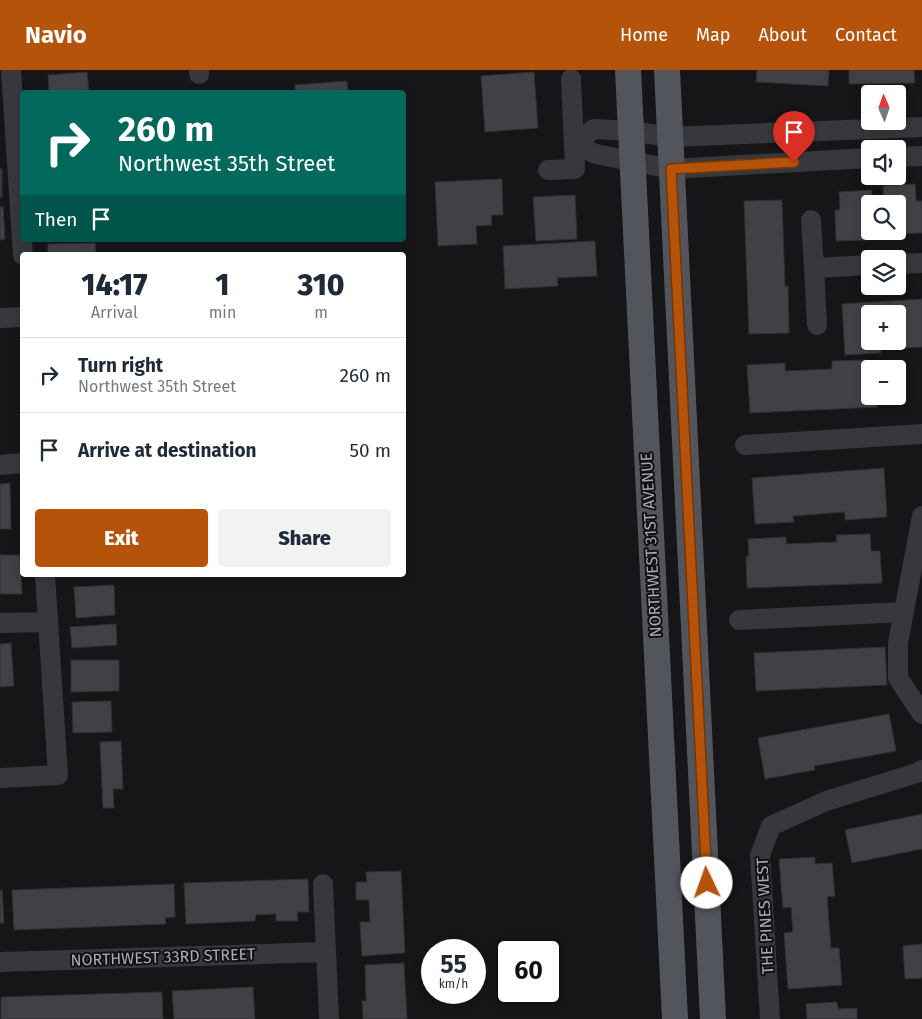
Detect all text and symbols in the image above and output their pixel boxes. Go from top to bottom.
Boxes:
text: Navio [25,21,87,49]
text: Home [620,24,668,46]
text: Map [696,24,730,46]
text: About [758,24,807,46]
text: Contact [835,24,897,46]
north arrow [861,85,906,130]
map controls [861,85,906,405]
text: 260 m [118,108,214,150]
icon: right [35,110,100,175]
pin [773,111,815,162]
icon: arrive [780,118,808,146]
button: sound [861,140,906,185]
text: Northwest 35th Street [118,150,335,177]
button: search [861,195,906,240]
icon: arrive [87,205,115,233]
text: Then [35,208,77,231]
button: layers [861,250,906,295]
text: 14:17 [81,267,147,303]
text: 1 [215,267,230,303]
text: 310 [298,267,345,303]
text: Arrival [91,303,138,322]
text: min [209,303,236,322]
text: m [314,303,328,322]
button: + [861,305,906,350]
text: Turn right [78,354,163,377]
button: − [861,360,906,405]
icon: right [35,361,63,389]
text: 260 m [340,364,391,387]
text: Northwest 35th Street [78,377,236,396]
icon: arrive [35,436,63,464]
text: Arrive at destination [78,439,257,462]
text: 50 m [350,439,391,462]
street label: NORTHWEST 31ST AVENUE [637,452,665,638]
button: Exit [35,509,208,567]
button: Share [218,509,391,567]
position arrow [680,856,732,908]
street label: THE PINES WEST [752,857,778,975]
speed limit sign: 60 [496,939,561,1004]
street label: NORTHWEST 33RD STREET [70,944,256,970]
text: 55 [440,950,467,980]
text: km/h [439,977,468,991]

